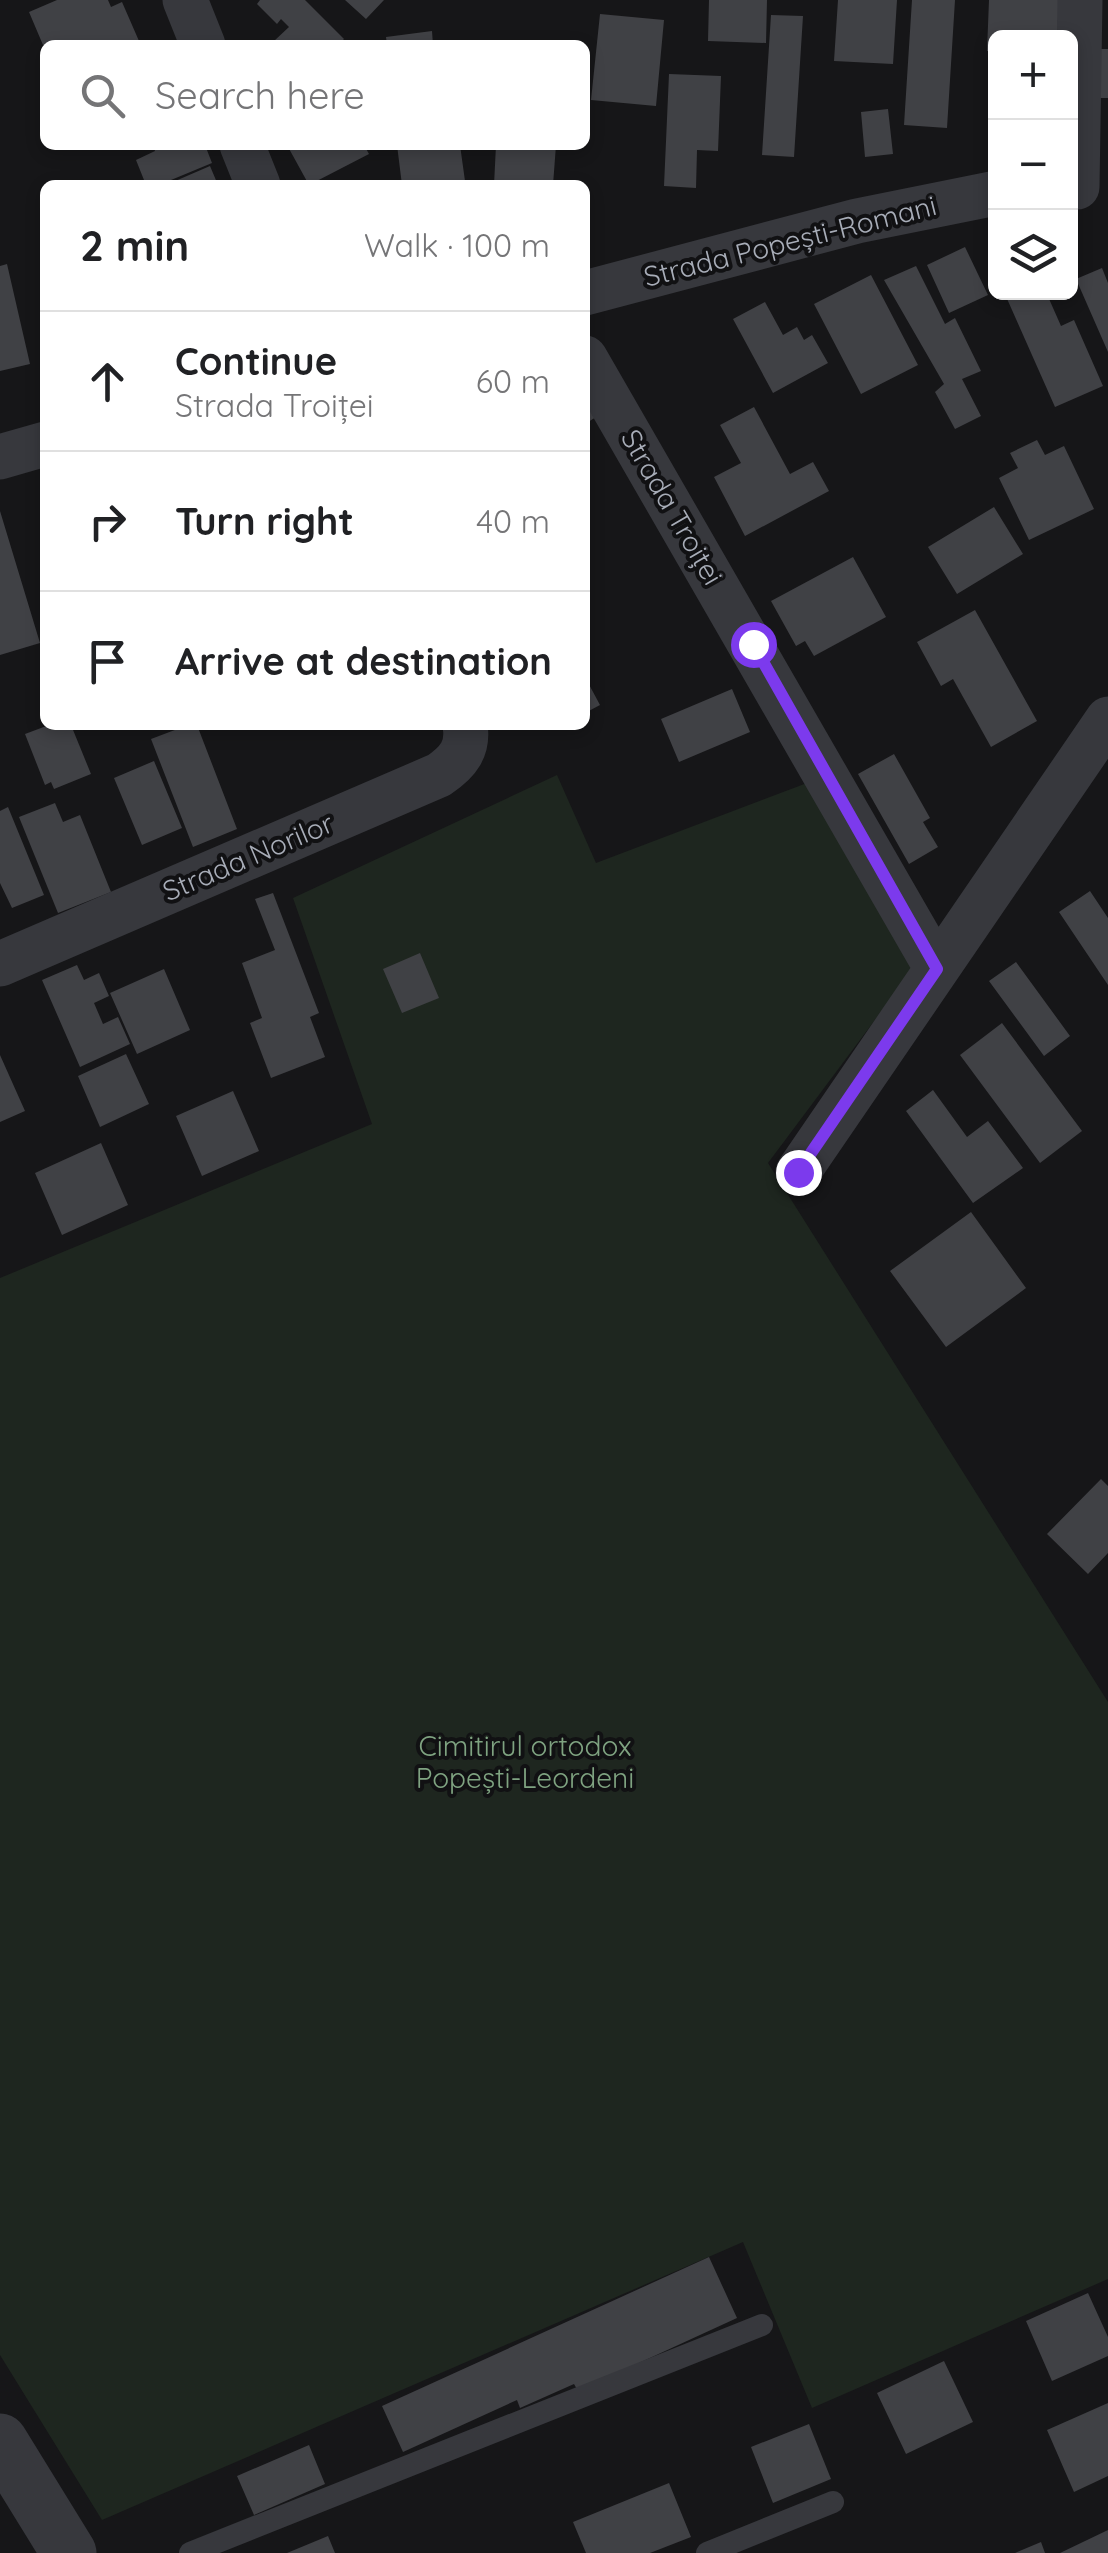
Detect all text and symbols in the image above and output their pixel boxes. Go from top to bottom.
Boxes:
map controls [988,30,1078,300]
button: + [988,30,1078,120]
search box [40,40,590,150]
icon: search [75,68,130,123]
text: Search here [155,71,365,119]
button: − [988,120,1078,210]
street label: Strada Popești-Romani [640,187,940,294]
button: layers [988,210,1078,300]
text: 2 min [80,219,189,272]
text: Walk · 100 m [364,225,550,265]
text: Continue [175,337,337,385]
icon: ahead [80,354,135,409]
text: 60 m [476,361,550,401]
text: Strada Troiței [175,385,374,425]
street label: Strada Troiței [614,423,731,591]
icon: right [80,494,135,549]
text: Turn right [175,497,354,545]
text: 40 m [476,501,550,541]
route start [731,622,777,668]
icon: arrive [80,634,135,689]
text: Arrive at destination [175,637,552,685]
street label: Strada Norilor [157,805,339,908]
route end [776,1150,822,1196]
park label: Cimitirul ortodox Popești-Leordeni [416,1728,634,1795]

